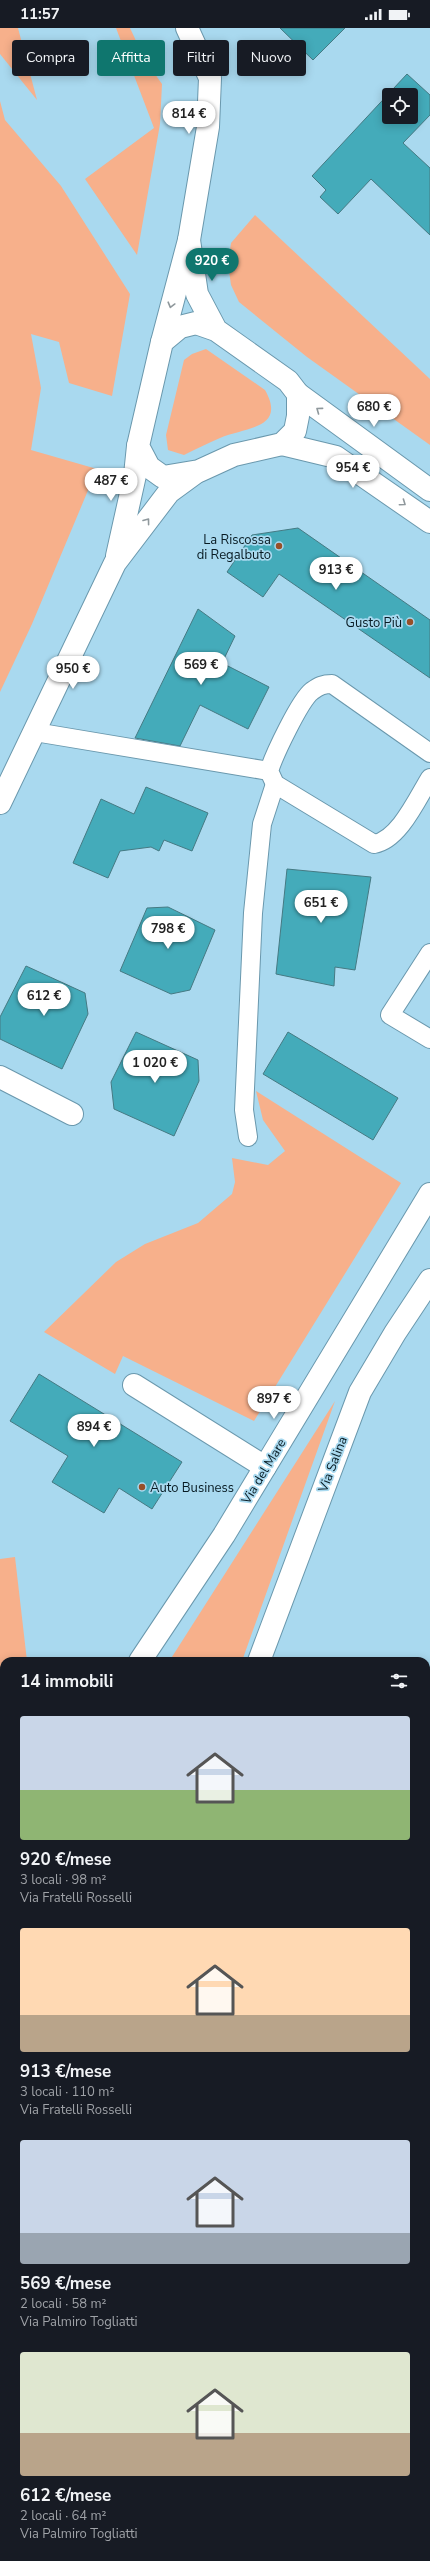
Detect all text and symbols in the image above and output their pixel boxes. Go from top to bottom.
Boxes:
text: 11:57 [20,4,60,24]
chip: Compra [12,40,89,76]
chip: Affitta [97,40,165,76]
chip: Filtri [173,40,229,76]
chip: Nuovo [237,40,306,76]
map controls [382,88,418,124]
button: locate [382,88,418,124]
pin: 814 € [161,101,217,135]
text: 814 € [172,105,206,123]
pin: 920 € [184,248,240,282]
text: 920 € [195,252,229,270]
one-way arrow [168,301,176,308]
pin: 680 € [346,394,402,428]
text: 680 € [357,398,391,416]
one-way arrow [316,407,323,415]
pin: 954 € [325,455,381,489]
text: 954 € [336,459,370,477]
pin: 487 € [83,468,139,502]
text: 487 € [94,472,128,490]
one-way arrow [399,498,406,506]
one-way arrow [143,518,150,525]
place label: La Riscossa di Regalbuto [197,531,271,564]
marker: La Riscossa di Regalbuto [274,541,284,551]
pin: 913 € [308,557,364,591]
text: 913 € [319,561,353,579]
place label: Gusto Più [345,614,402,632]
marker: Gusto Più [405,617,415,627]
pin: 569 € [173,652,229,686]
pin: 950 € [45,656,101,690]
text: 569 € [184,656,218,674]
text: 950 € [56,660,90,678]
pin: 651 € [293,890,349,924]
text: 651 € [304,894,338,912]
pin: 798 € [140,916,196,950]
text: 798 € [151,920,185,938]
pin: 612 € [16,983,72,1017]
text: 612 € [27,987,61,1005]
pin: 1 020 € [118,1050,192,1084]
text: 1 020 € [132,1054,178,1072]
pin: 897 € [246,1386,302,1420]
text: 897 € [257,1390,291,1408]
pin: 894 € [66,1414,122,1448]
text: 894 € [77,1418,111,1436]
street label: Via Salina [314,1434,352,1496]
street label: Via del Mare [237,1435,291,1508]
place label: Auto Business [150,1479,234,1497]
marker: Auto Business [137,1482,147,1492]
text: 14 immobili [20,1670,113,1693]
icon: filters [388,1670,410,1692]
icon: home [179,1742,251,1814]
text: 920 €/mese [20,1848,111,1871]
text: 3 locali · 98 m² [20,1871,107,1889]
text: Via Fratelli Rosselli [20,1889,132,1907]
icon: home [179,1954,251,2026]
text: 913 €/mese [20,2060,111,2083]
text: 3 locali · 110 m² [20,2083,114,2101]
text: Via Fratelli Rosselli [20,2101,132,2119]
icon: home [179,2166,251,2238]
text: 569 €/mese [20,2272,111,2295]
text: 2 locali · 58 m² [20,2295,107,2313]
text: Via Palmiro Togliatti [20,2313,138,2331]
icon: home [179,2378,251,2450]
text: 612 €/mese [20,2484,111,2507]
text: 2 locali · 64 m² [20,2507,107,2525]
text: Via Palmiro Togliatti [20,2525,138,2543]

